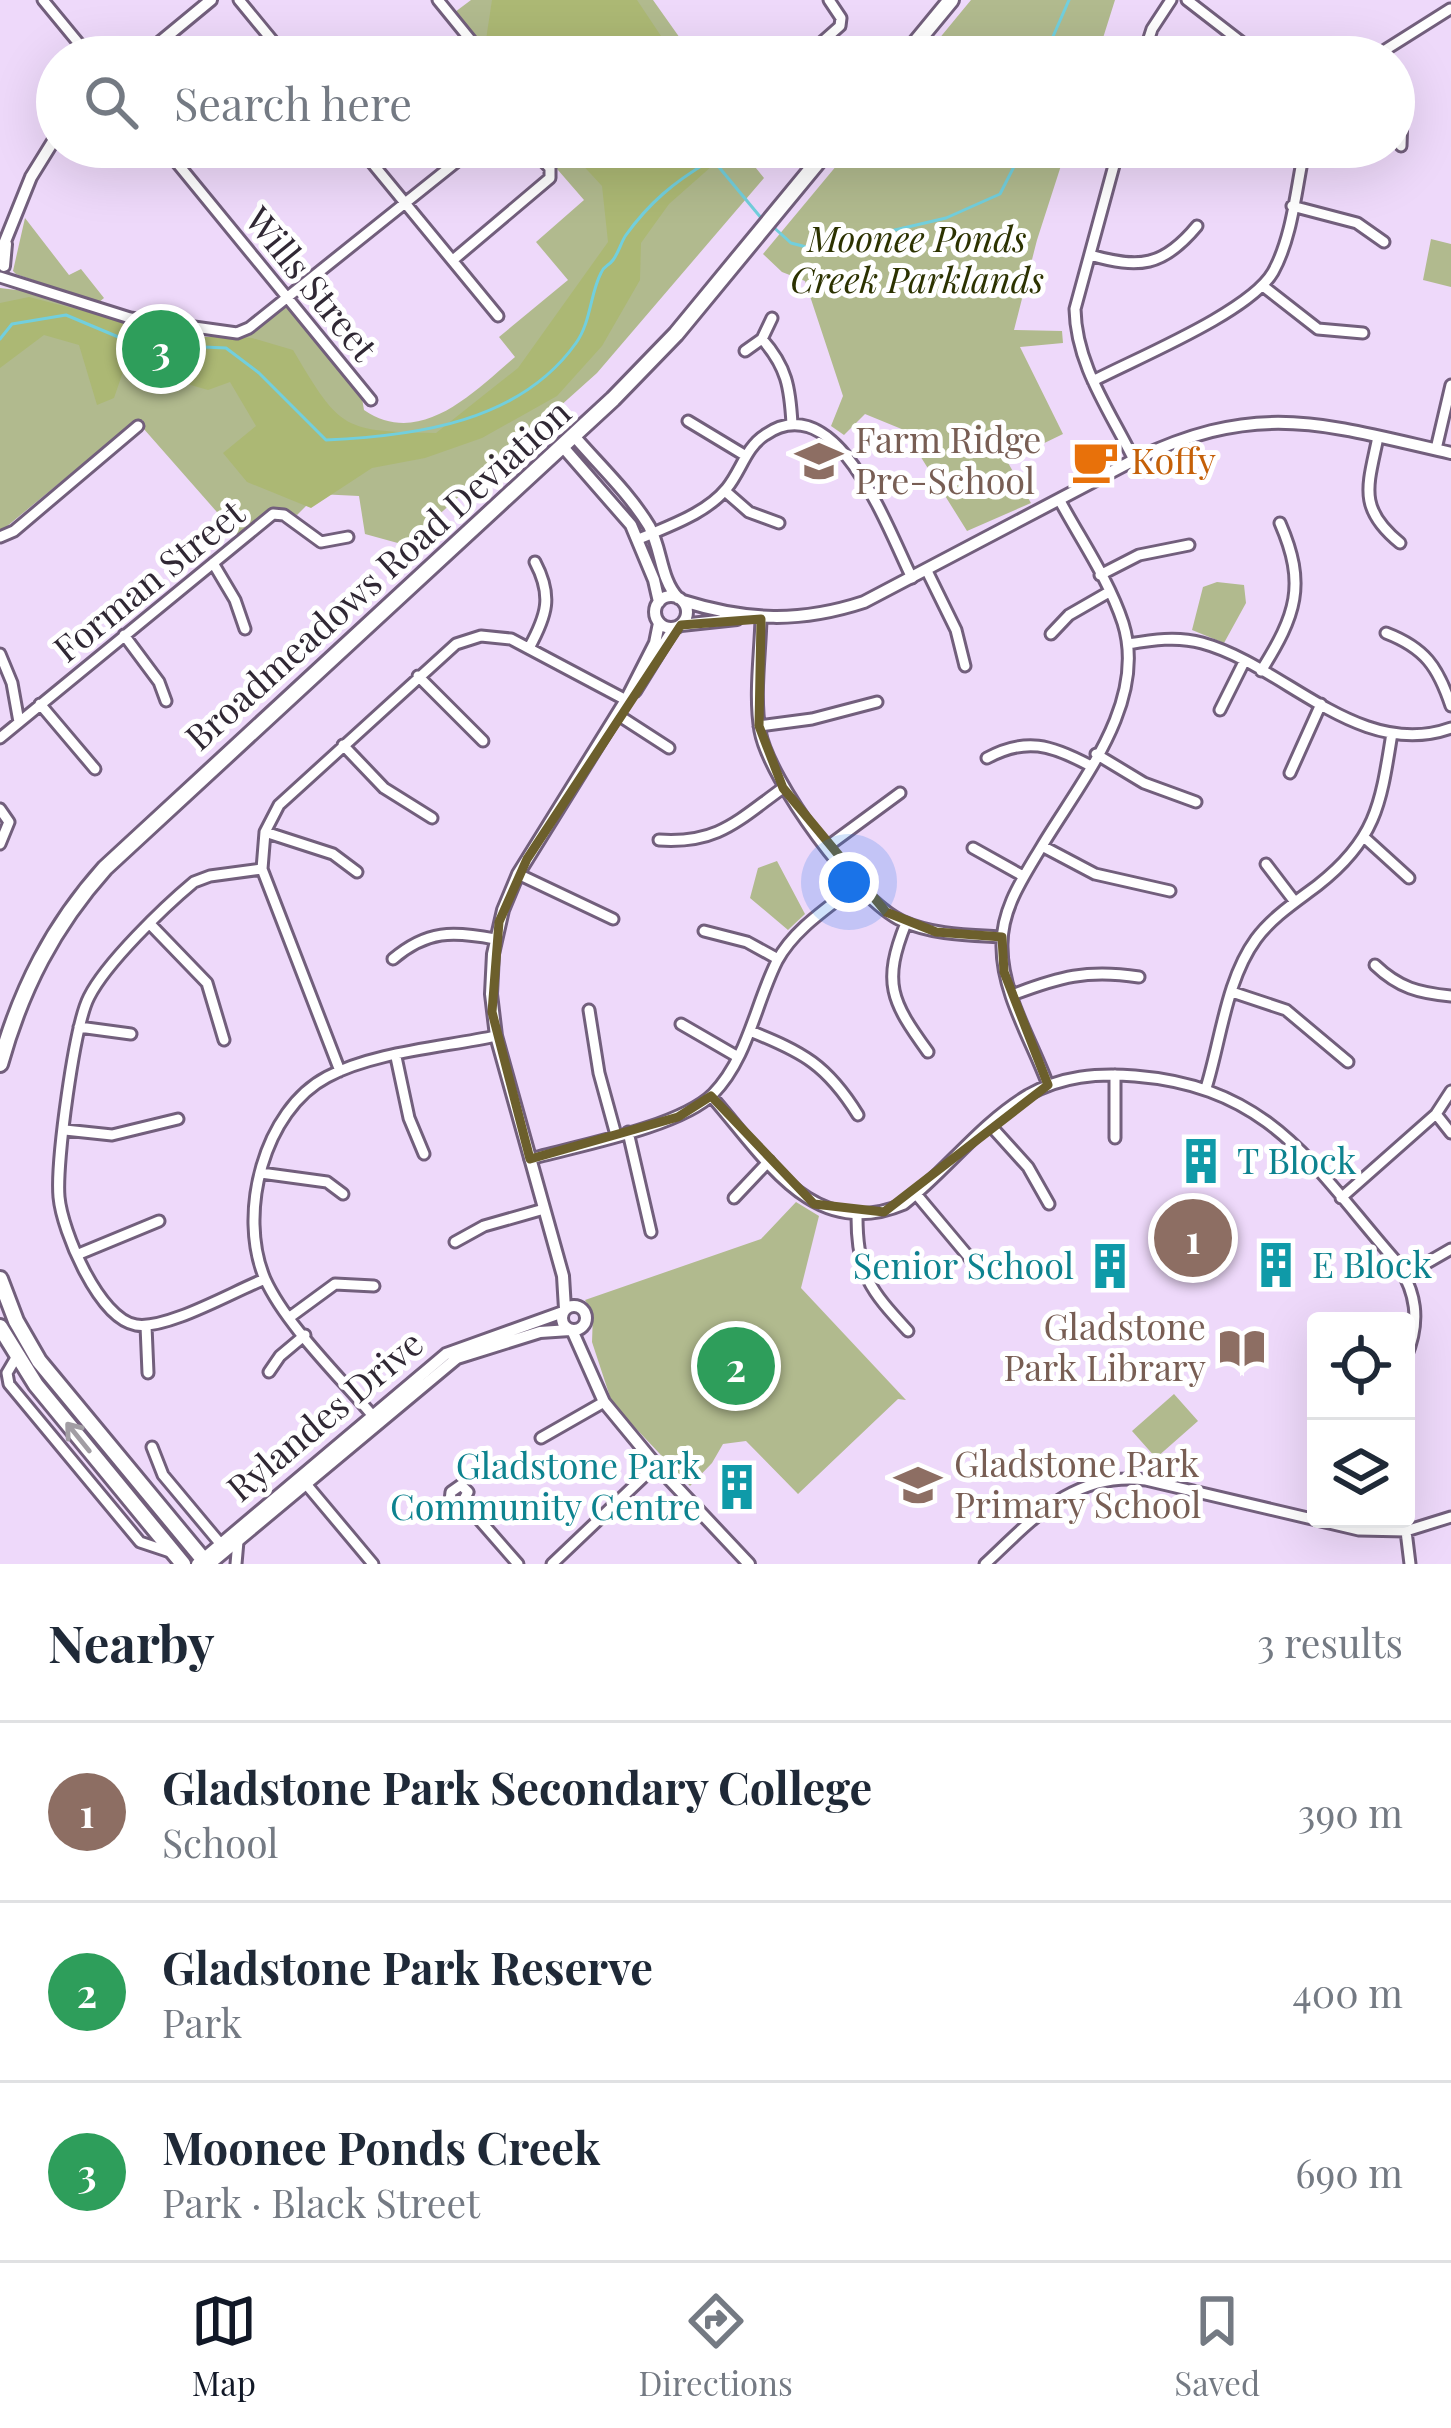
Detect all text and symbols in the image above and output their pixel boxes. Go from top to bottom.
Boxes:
search box [36,36,1415,168]
icon: search [78,69,144,135]
text: Search here [174,72,412,132]
street label: Wills Street [235,195,390,371]
park label: Moonee Ponds Creek Parklands [790,213,1044,302]
pin: 3 [122,304,200,394]
street label: Broadmeadows Road Deviation [174,387,580,760]
place label: Farm Ridge Pre-School [855,414,1042,503]
place label: Koffy [1131,435,1216,483]
school or university icon: Farm Ridge Pre-School [794,436,844,486]
cafe icon: Koffy [1070,436,1120,486]
street label: Forman Street [42,487,254,671]
your location [819,852,879,912]
place label: T Block [1237,1135,1357,1183]
building icon: T Block [1176,1136,1226,1186]
pin: 1 [1154,1193,1232,1283]
place label: E Block [1312,1239,1432,1287]
place label: Senior School [853,1240,1074,1288]
building icon: E Block [1251,1240,1301,1290]
building icon: Senior School [1085,1241,1135,1291]
place label: Gladstone Park Library [1004,1301,1206,1390]
map controls [1307,1312,1415,1528]
button: locate [1307,1312,1415,1420]
street label: Rylandes Drive [216,1318,432,1511]
pin: 2 [697,1321,775,1411]
library icon: Gladstone Park Library [1217,1323,1267,1373]
button: layers [1307,1420,1415,1528]
one-way arrow [64,1422,92,1453]
place label: Gladstone Park Primary School [954,1438,1201,1527]
place label: Gladstone Park Community Centre [390,1440,701,1529]
school or university icon: Gladstone Park Primary School [893,1460,943,1510]
building icon: Gladstone Park Community Centre [712,1462,762,1512]
text: Nearby [48,1608,214,1676]
text: 3 results [1257,1616,1403,1668]
text: Gladstone Park Secondary College [162,1756,872,1816]
text: 1 [80,1786,94,1838]
text: 390 m [1298,1786,1403,1838]
text: School [162,1816,278,1868]
text: Gladstone Park Reserve [162,1936,653,1996]
text: 2 [77,1966,97,2018]
text: 400 m [1293,1966,1403,2018]
text: Park [162,1996,242,2048]
text: Moonee Ponds Creek [162,2116,600,2176]
text: 3 [77,2146,97,2198]
text: 690 m [1295,2146,1403,2198]
text: Park · Black Street [162,2176,480,2228]
tab: Map [191,2288,257,2404]
tab: Directions [638,2288,793,2404]
tab: Saved [1174,2288,1260,2404]

